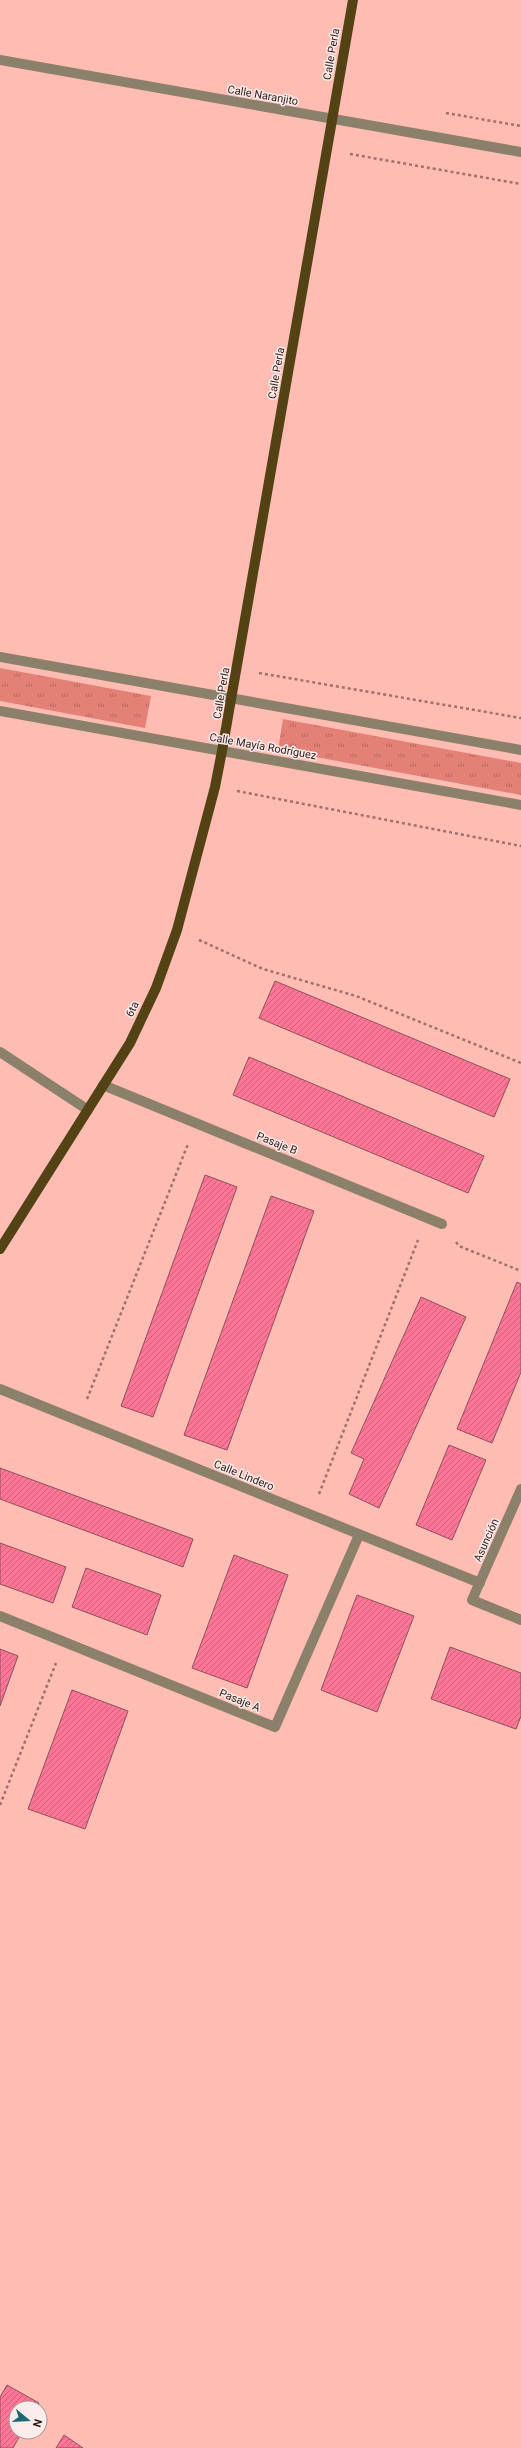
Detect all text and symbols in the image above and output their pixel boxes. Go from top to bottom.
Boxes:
street label: Calle Perla [321,27,342,81]
street label: Calle Naranjito [227,83,299,108]
street label: Calle Perla [266,346,287,400]
street label: Calle Perla [211,666,232,720]
street label: Calle Mayía Rodríguez [208,731,318,762]
street label: 6ta [123,999,142,1019]
street label: Pasaje B [255,1129,299,1158]
street label: Calle Lindero [212,1458,276,1493]
street label: Asunción [471,1517,502,1564]
street label: Pasaje A [217,1686,263,1715]
north arrow [8,2400,48,2440]
text: N [30,2417,44,2429]

